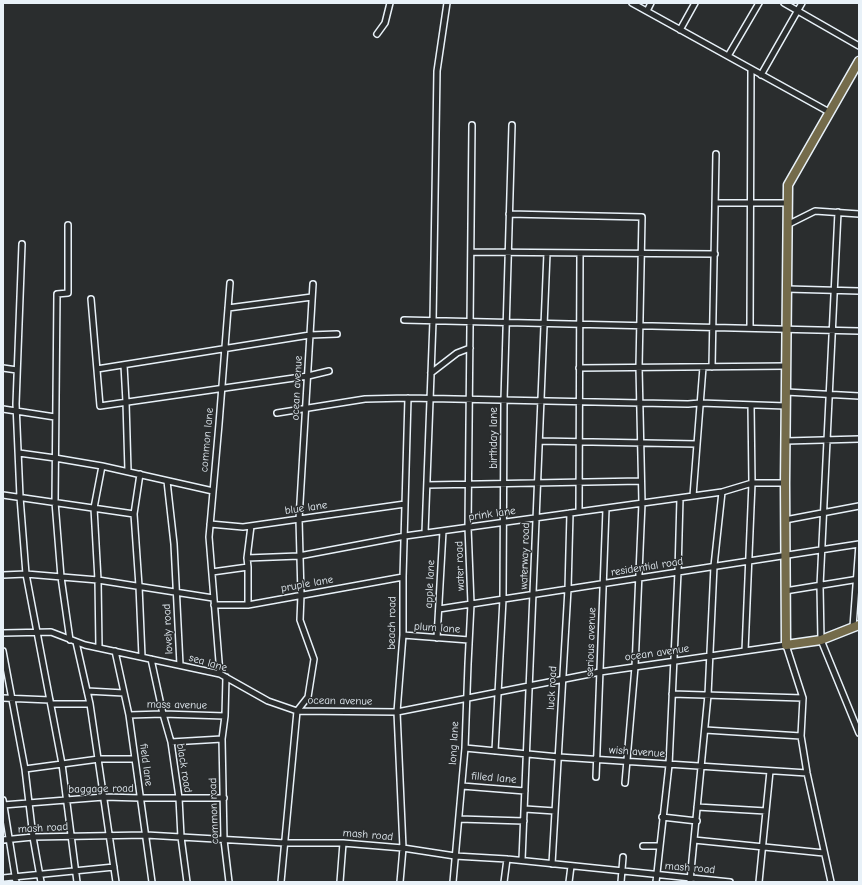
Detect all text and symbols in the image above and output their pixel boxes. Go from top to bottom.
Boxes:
street label: ocean avenue [289,355,305,421]
street label: common lane [198,407,216,473]
street label: birthday lane [487,407,501,469]
street label: blue lane [284,498,328,518]
street label: prink lane [468,504,516,524]
street label: waterway road [517,522,533,590]
street label: water road [453,541,467,591]
street label: residential road [610,555,684,579]
street label: apple lane [422,559,438,609]
street label: pruple lane [280,573,334,595]
street label: beach road [385,596,399,650]
street label: lovely road [160,603,176,655]
street label: serious avenue [583,607,599,677]
street label: plum lane [413,620,461,636]
street label: ocean avenue [624,642,690,664]
street label: sea lane [187,651,229,675]
street label: luck road [544,666,560,710]
street label: ocean avenue [307,694,373,708]
street label: mass avenue [147,698,207,712]
street label: long lane [446,721,462,765]
street label: black road [174,742,194,794]
street label: field lane [136,743,156,787]
street label: wish avenue [609,743,665,761]
street label: filled lane [471,769,517,787]
street label: common road [206,778,222,844]
street label: baggage road [68,782,134,796]
street label: mash road [17,820,69,836]
street label: mash road [342,826,394,844]
street label: mash road [664,859,716,877]

